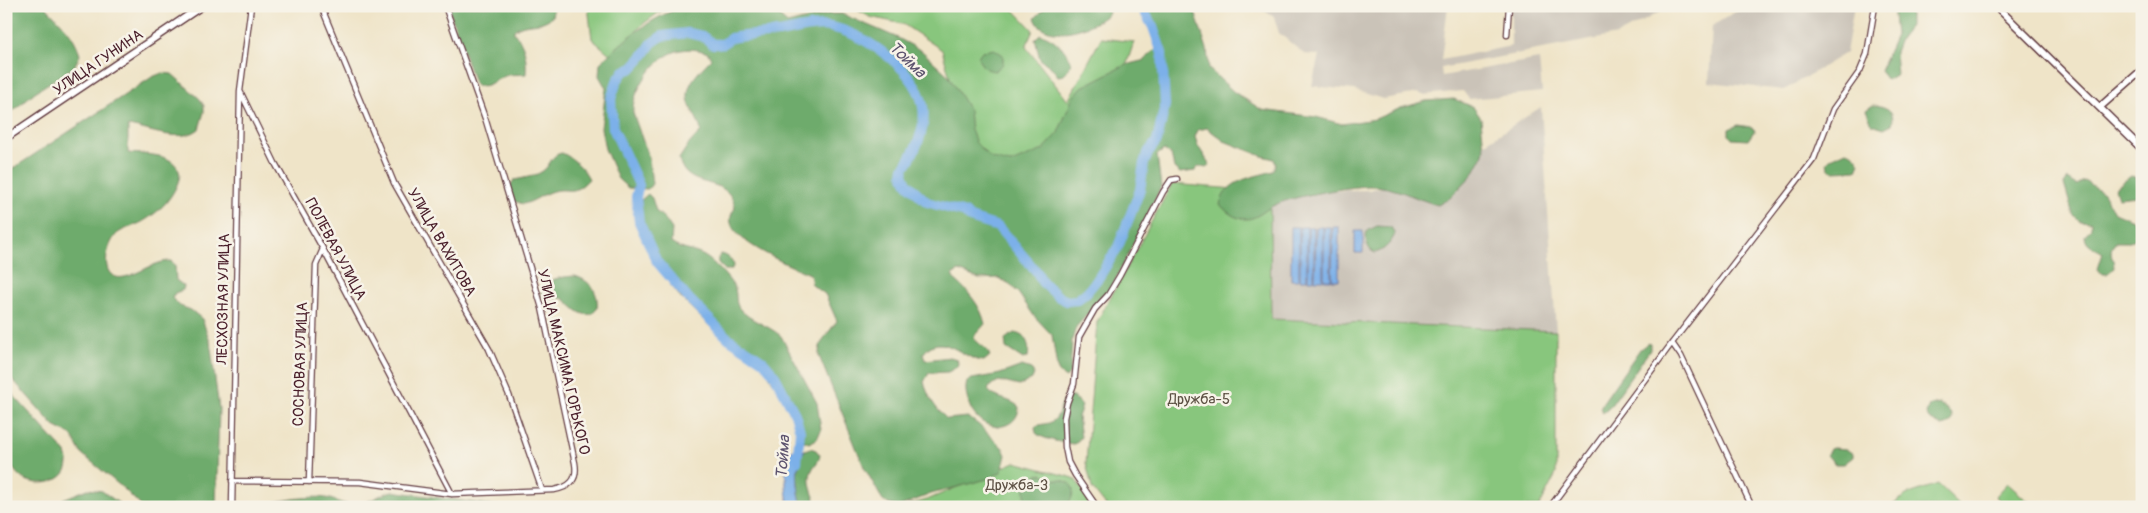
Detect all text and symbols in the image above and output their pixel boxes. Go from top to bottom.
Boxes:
street label: УЛИЦА ГУНИНА [50,25,147,100]
water label: Тойма [885,38,931,83]
street label: УЛИЦА ВАХИТОВА [403,185,480,300]
street label: ПОЛЕВАЯ УЛИЦА [301,195,371,304]
street label: ЛЕСХОЗНАЯ УЛИЦА [213,233,234,366]
street label: УЛИЦА МАКСИМА ГОРЬКОГО [533,267,594,457]
street label: СОСНОВАЯ УЛИЦА [289,301,312,427]
park label: Дружба-5 [1167,390,1230,409]
water label: Тойма [772,433,795,479]
park label: Дружба-3 [985,476,1048,495]

